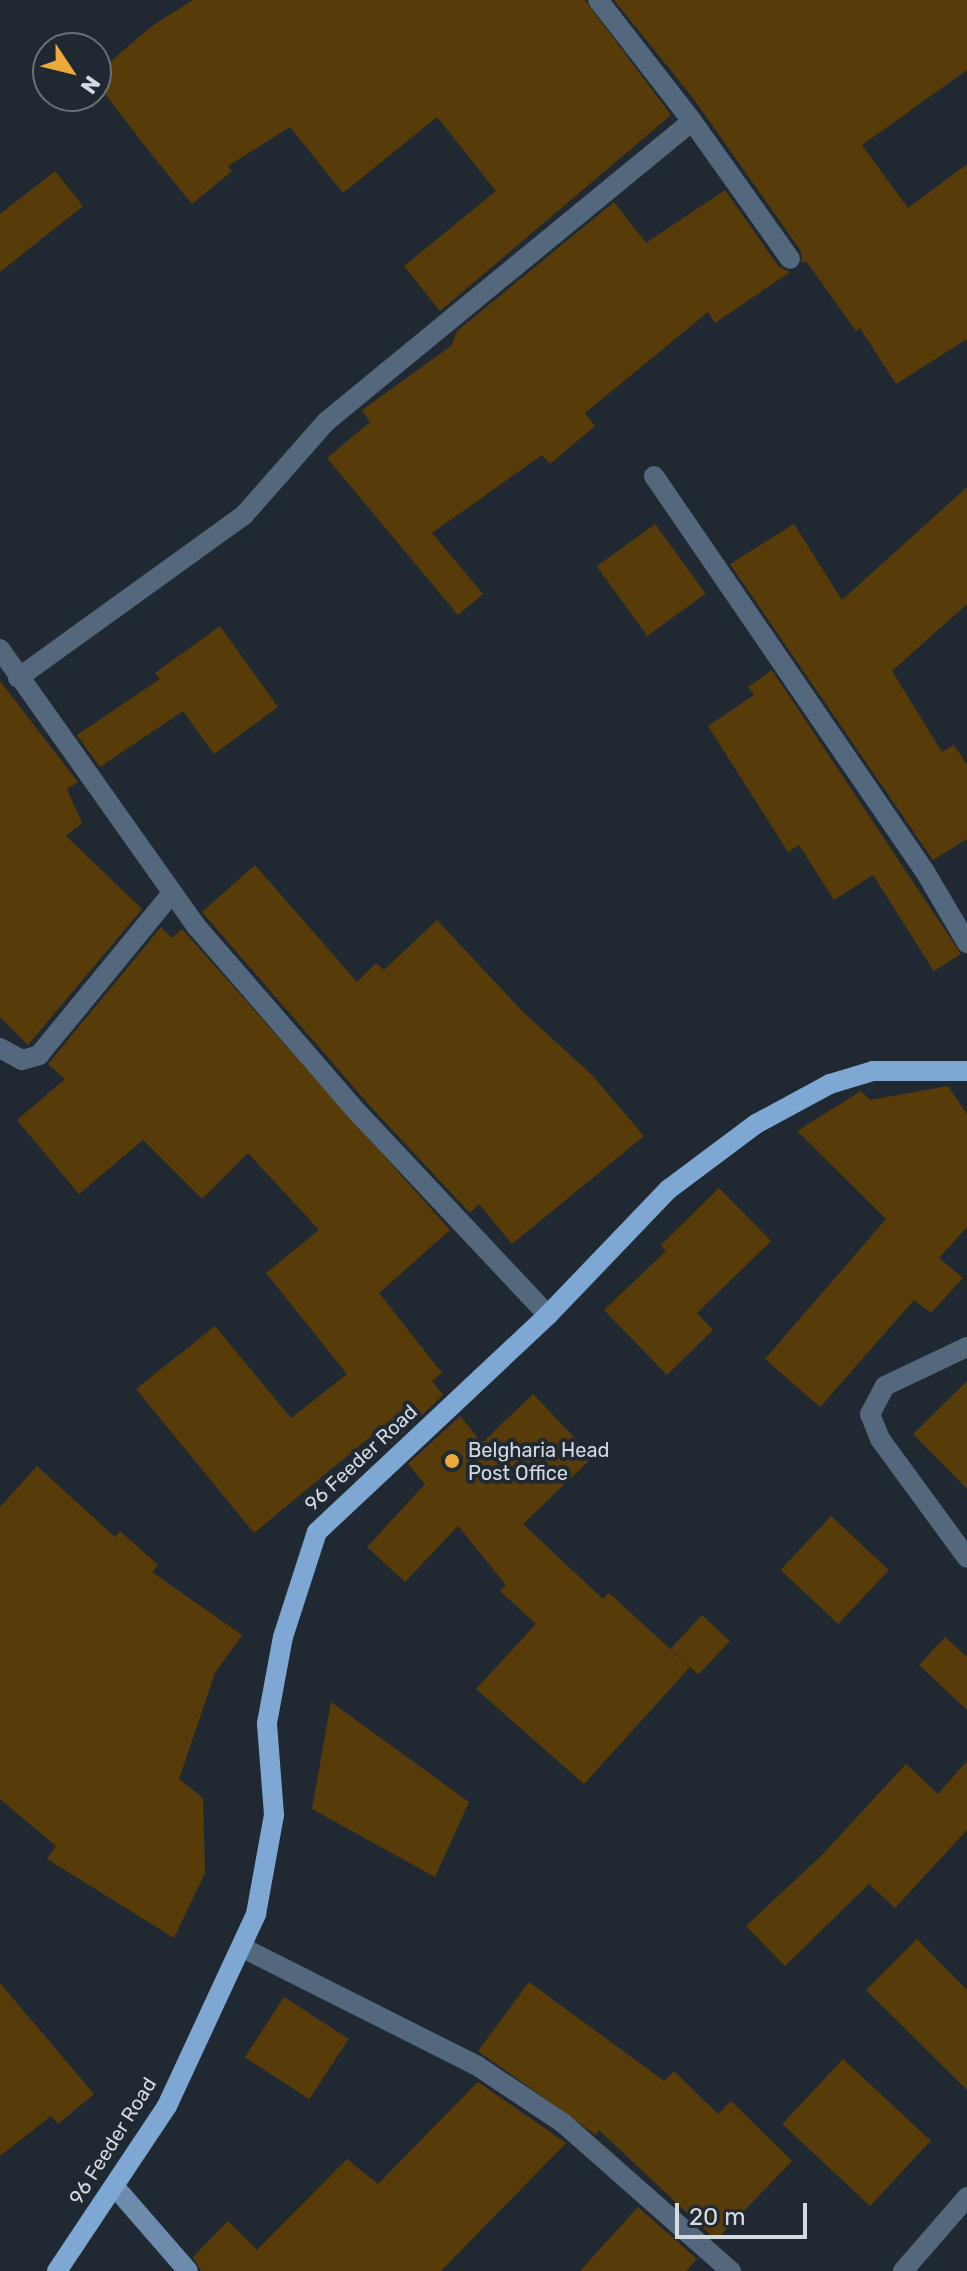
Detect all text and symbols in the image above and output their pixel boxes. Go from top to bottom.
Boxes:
north arrow [32,32,112,112]
text: N [75,71,106,99]
street label: 96 Feeder Road [300,1400,422,1516]
place label: Belgharia Head Post Office [468,1438,609,1485]
marker: Belgharia Head Post Office [443,1452,461,1470]
street label: 96 Feeder Road [64,2073,162,2209]
scale bar [679,2187,811,2237]
text: 20 m [689,2203,746,2231]

